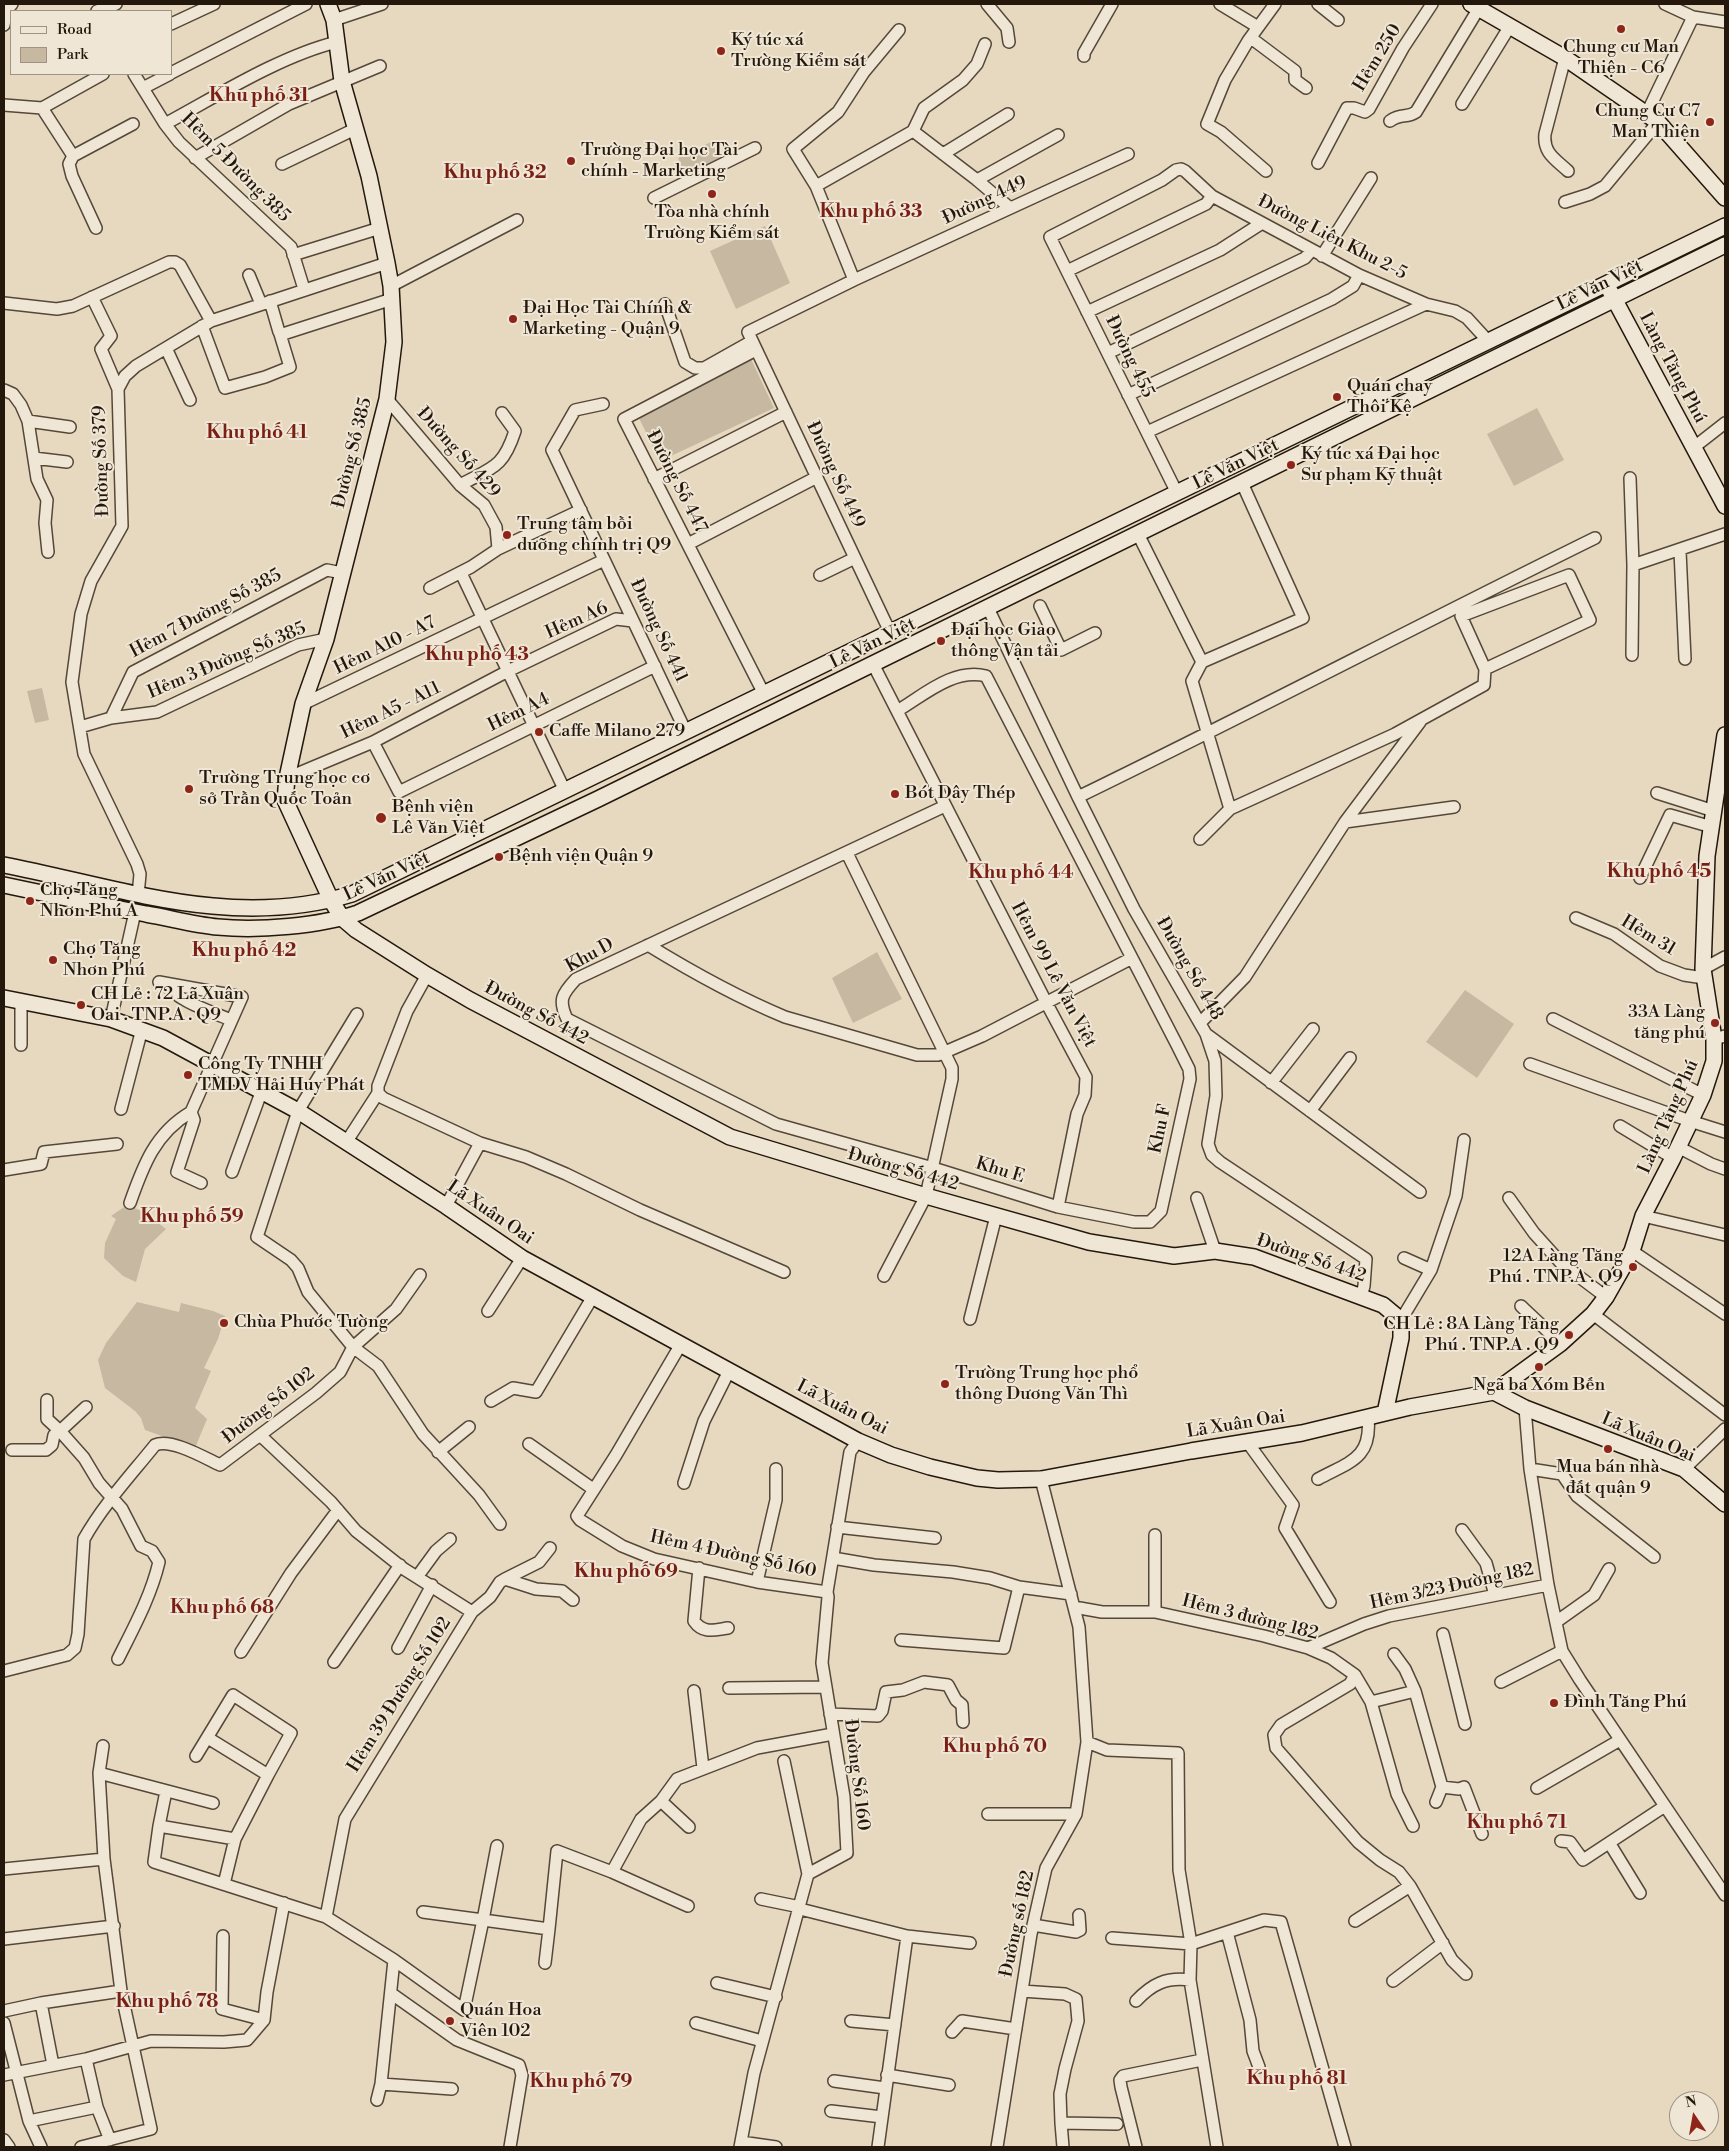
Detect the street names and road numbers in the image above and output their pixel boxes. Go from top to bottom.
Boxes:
street label: Hẻm 250 [1349,20,1407,96]
street label: Hẻm 5 Đường 385 [176,109,294,227]
street label: Đường 449 [939,172,1031,230]
street label: Đường Liên Khu 2-5 [1254,191,1410,285]
street label: Lê Văn Việt [1554,256,1646,316]
street label: Làng Tăng Phú [1634,309,1710,427]
street label: Đường 455 [1100,312,1158,402]
street label: Đường Số 385 [329,395,377,511]
street label: Đường Số 429 [412,403,504,503]
street label: Đường Số 379 [89,405,115,517]
street label: Đường Số 449 [801,418,869,532]
street label: Đường Số 447 [641,427,711,537]
street label: Lê Văn Việt [1190,435,1282,495]
street label: Hẻm 7 Đường Số 385 [126,565,286,663]
street label: Đường Số 441 [625,576,691,686]
street label: Hẻm A6 [542,598,612,644]
street label: Hẻm A10 - A7 [331,612,439,680]
street label: Lê Văn Việt [827,614,919,674]
street label: Hẻm 3 Đường Số 385 [145,618,309,704]
street label: Hẻm A5 - A11 [338,678,444,744]
street label: Hẻm A4 [485,689,553,737]
street label: Lê Văn Việt [340,848,434,906]
street label: Hẻm 99 Lê Văn Việt [1006,899,1100,1051]
street label: Hẻm 31 [1617,911,1679,961]
street label: Đường Số 448 [1151,914,1227,1024]
street label: Khu D [562,934,618,978]
street label: Đường Số 442 [480,978,592,1050]
street label: Làng Tăng Phú [1634,1057,1704,1177]
street label: Khu F [1145,1102,1177,1156]
street label: Đường Số 442 [845,1144,961,1196]
street label: Khu E [973,1153,1027,1189]
street label: Lã Xuân Oai [443,1176,537,1250]
street label: Đường Số 442 [1253,1230,1369,1288]
street label: Đường Số 102 [218,1363,320,1449]
street label: Lã Xuân Oai [793,1376,891,1440]
street label: Lã Xuân Oai [1185,1407,1287,1443]
street label: Lã Xuân Oai [1598,1409,1698,1467]
street label: Hẻm 4 Đường Số 160 [648,1527,818,1583]
street label: Hẻm 3/23 Đường 182 [1368,1559,1536,1615]
street label: Hẻm 3 đường 182 [1180,1591,1320,1645]
street label: Hẻm 39 Đường Số 102 [343,1613,457,1777]
street label: Đường Số 160 [838,1718,874,1832]
street label: Đường số 182 [996,1869,1040,1979]

